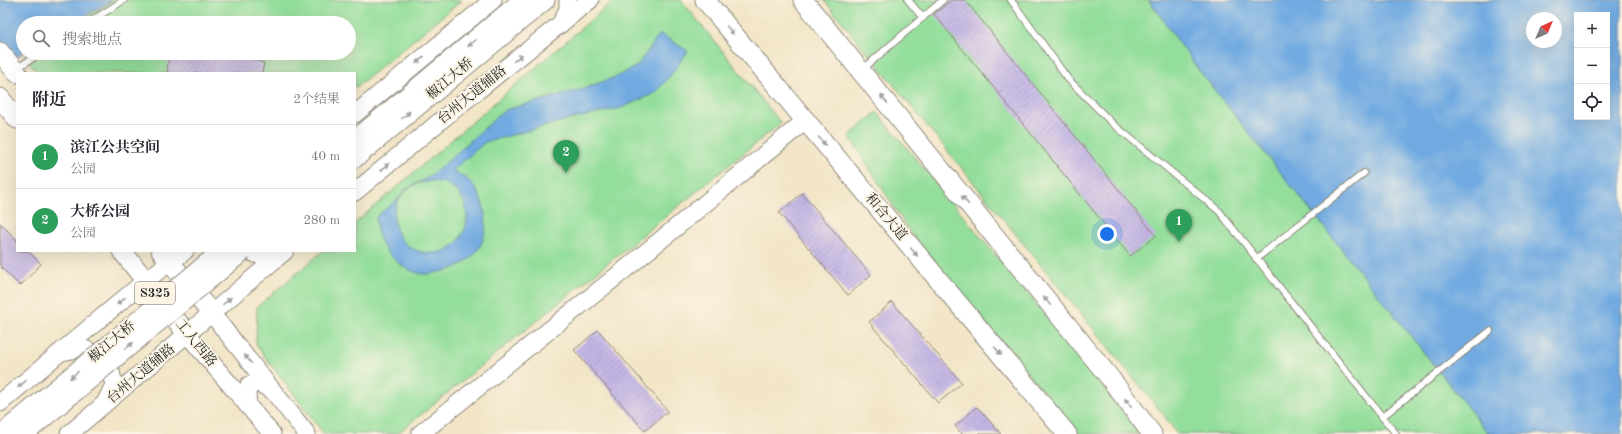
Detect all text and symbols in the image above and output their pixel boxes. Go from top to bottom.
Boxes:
north arrow [1526,12,1562,48]
map controls [1574,12,1610,120]
button: + [1574,12,1610,48]
search box [16,16,356,60]
one-way arrow [726,25,735,35]
icon: search [30,27,52,49]
text: 搜索地点 [62,33,122,48]
one-way arrow [467,38,477,47]
button: − [1574,48,1610,84]
one-way arrow [513,54,524,63]
street label: 椒江大桥 [423,55,476,102]
one-way arrow [414,56,425,65]
street label: 台州大道辅路 [434,62,509,127]
button: locate [1574,84,1610,120]
text: 附近 [32,92,66,109]
text: 2个结果 [293,93,340,106]
one-way arrow [880,93,888,104]
one-way arrow [401,110,412,119]
one-way arrow [817,136,826,146]
pin: 2 [553,140,579,173]
text: 滨江公共空间 [70,141,160,156]
text: 1 [41,150,49,163]
text: 40 m [311,150,340,163]
one-way arrow [379,162,390,171]
text: 公园 [70,163,96,176]
street label: 和合大道 [863,190,910,243]
one-way arrow [961,195,970,206]
text: 大桥公园 [70,205,130,220]
pin: 1 [1166,209,1192,242]
text: 2 [41,214,49,227]
text: 280 m [303,214,340,227]
your location [1097,224,1117,244]
text: 公园 [70,227,96,240]
one-way arrow [910,246,919,257]
road number: S325 [135,282,175,304]
one-way arrow [116,296,127,305]
one-way arrow [222,296,233,305]
one-way arrow [1043,296,1052,306]
street label: 工人西路 [173,316,220,369]
street label: 椒江大桥 [85,318,138,365]
street label: 台州大道辅路 [104,341,178,406]
one-way arrow [123,342,134,351]
one-way arrow [993,346,1002,357]
one-way arrow [244,354,252,365]
one-way arrow [68,370,79,379]
one-way arrow [16,380,27,389]
one-way arrow [1124,397,1132,408]

